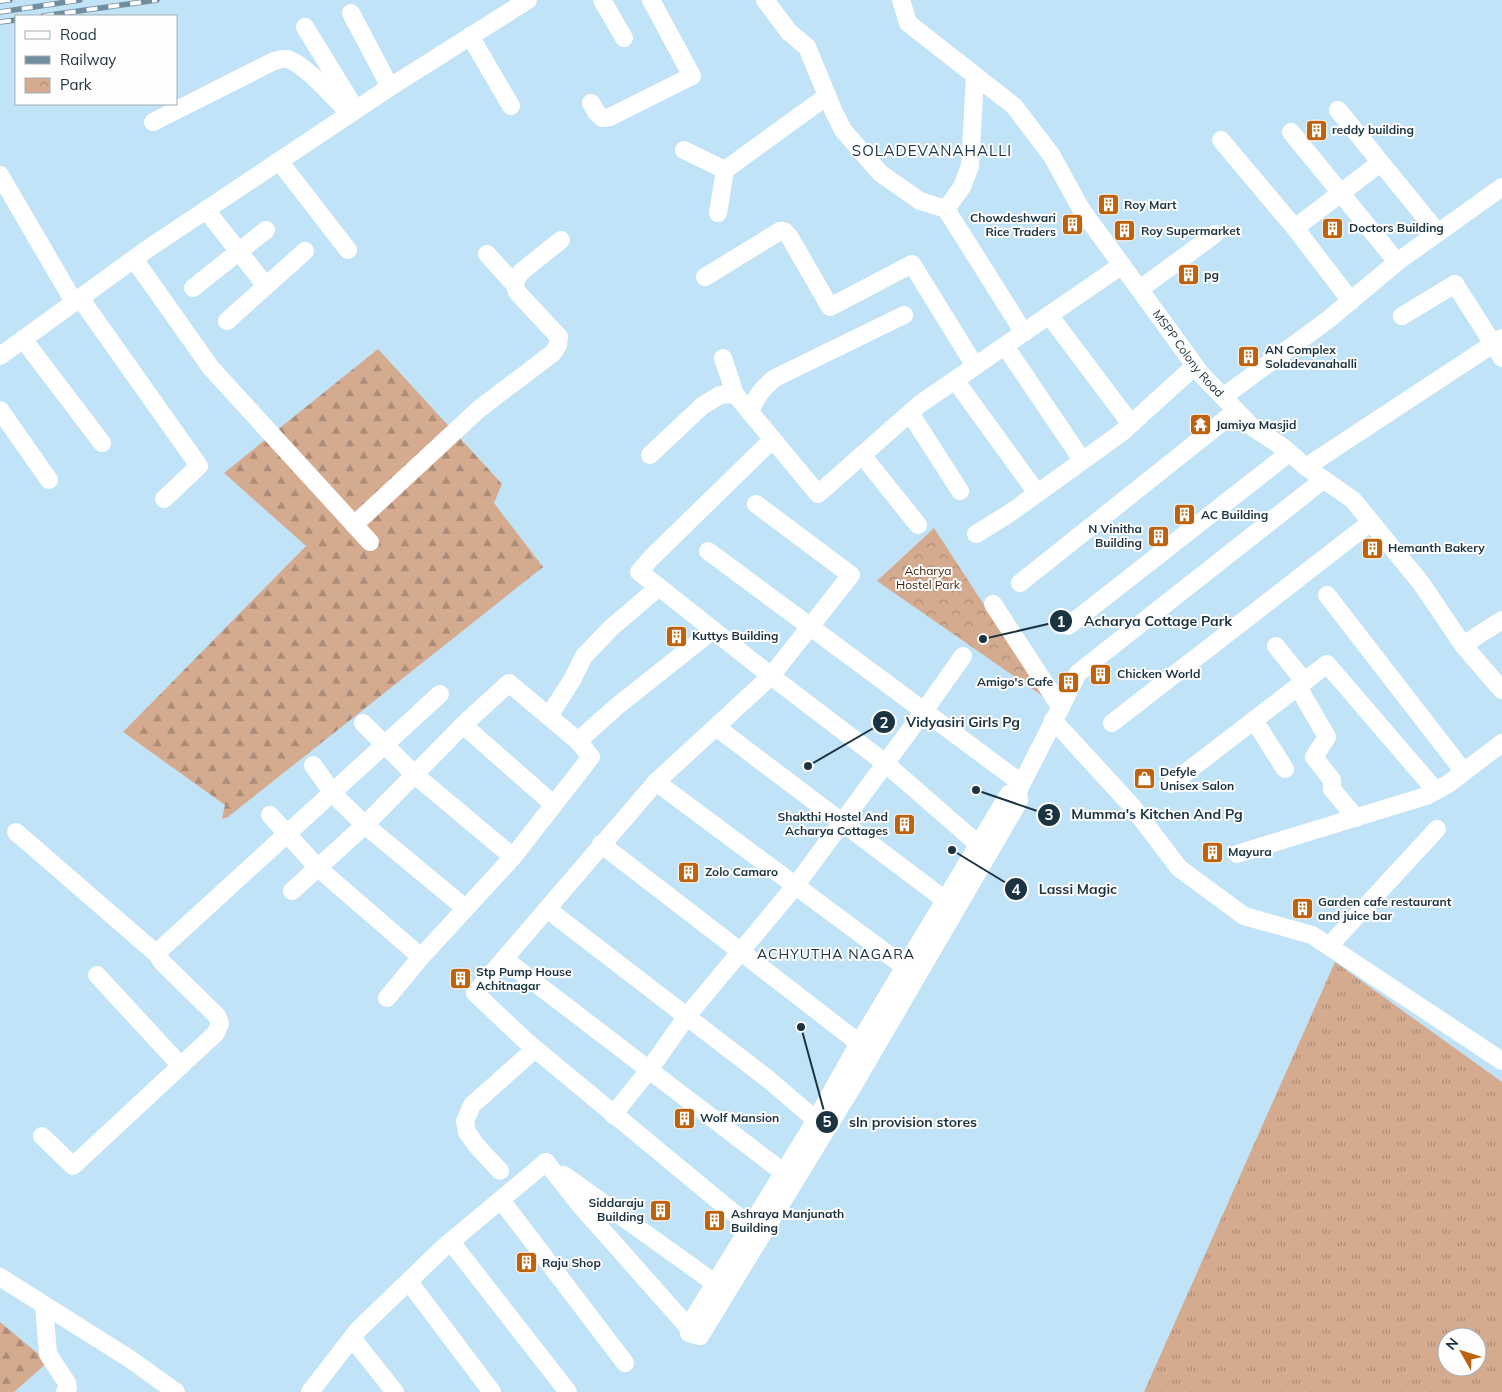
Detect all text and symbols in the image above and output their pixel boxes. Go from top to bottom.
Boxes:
legend [15,15,178,105]
text: Road [60,25,97,44]
text: Railway [60,50,116,69]
text: Park [60,75,92,94]
building icon: reddy building [1304,118,1328,142]
place label: reddy building [1332,122,1414,137]
district label: SOLADEVANAHALLI [852,141,1012,160]
building icon: Roy Mart [1096,193,1120,217]
place label: Roy Mart [1124,197,1177,212]
place label: Chowdeshwari Rice Traders [970,210,1056,239]
building icon: Chowdeshwari Rice Traders [1060,213,1084,237]
building icon: Doctors Building [1321,216,1345,240]
building icon: Roy Supermarket [1113,219,1137,243]
place label: Doctors Building [1349,220,1444,235]
place label: Roy Supermarket [1141,223,1241,238]
building icon: pg [1176,263,1200,287]
place label: pg [1204,267,1219,282]
street label: MSPP Colony Road [1150,307,1227,400]
place label: AN Complex Soladevanahalli [1265,342,1357,371]
building icon: AN Complex Soladevanahalli [1237,345,1261,369]
temple icon: Jamiya Masjid [1188,413,1212,437]
place label: Jamiya Masjid [1216,417,1296,432]
building icon: AC Building [1173,503,1197,527]
place label: AC Building [1201,507,1268,522]
place label: N Vinitha Building [1088,521,1142,550]
building icon: N Vinitha Building [1146,524,1170,548]
building icon: Hemanth Bakery [1360,536,1384,560]
place label: Hemanth Bakery [1388,540,1485,555]
park label: Acharya Hostel Park [896,563,961,592]
callout: Acharya Cottage Park [1049,607,1242,636]
text: 1 [1056,612,1066,631]
text: Acharya Cottage Park [1084,612,1232,630]
building icon: Kuttys Building [664,624,688,648]
place label: Kuttys Building [692,628,779,643]
building icon: Chicken World [1089,662,1113,686]
place label: Chicken World [1117,666,1200,681]
building icon: Amigo's Cafe [1057,670,1081,694]
place label: Amigo's Cafe [977,674,1053,689]
callout: Vidyasiri Girls Pg [871,708,1030,737]
text: 2 [879,713,889,732]
text: Vidyasiri Girls Pg [905,713,1020,731]
place label: Defyle Unisex Salon [1160,764,1234,793]
shop icon: Defyle Unisex Salon [1132,767,1156,791]
callout: Mumma's Kitchen And Pg [1036,800,1253,829]
text: 3 [1044,805,1054,824]
text: Mumma's Kitchen And Pg [1071,805,1243,823]
place label: Shakthi Hostel And Acharya Cottages [777,809,888,838]
building icon: Shakthi Hostel And Acharya Cottages [892,812,916,836]
building icon: Mayura [1200,840,1224,864]
place label: Mayura [1228,844,1272,859]
building icon: Zolo Camaro [677,860,701,884]
place label: Zolo Camaro [705,864,778,879]
callout: Lassi Magic [1004,875,1127,904]
text: 4 [1011,880,1021,899]
text: Lassi Magic [1039,880,1117,898]
place label: Garden cafe restaurant and juice bar [1318,894,1452,923]
building icon: Garden cafe restaurant and juice bar [1290,897,1314,921]
district label: ACHYUTHA NAGARA [757,945,915,963]
place label: Stp Pump House Achitnagar [476,964,572,993]
building icon: Stp Pump House Achitnagar [448,967,472,991]
building icon: Wolf Mansion [672,1106,696,1130]
callout: sln provision stores [814,1108,988,1137]
place label: Wolf Mansion [700,1110,779,1125]
text: 5 [822,1112,832,1131]
text: sln provision stores [849,1113,977,1131]
place label: Siddaraju Building [588,1195,644,1224]
building icon: Siddaraju Building [648,1198,672,1222]
place label: Ashraya Manjunath Building [731,1206,844,1235]
building icon: Ashraya Manjunath Building [703,1209,727,1233]
building icon: Raju Shop [514,1251,538,1275]
place label: Raju Shop [542,1255,601,1270]
north arrow [1437,1327,1487,1377]
text: N [1442,1334,1462,1354]

